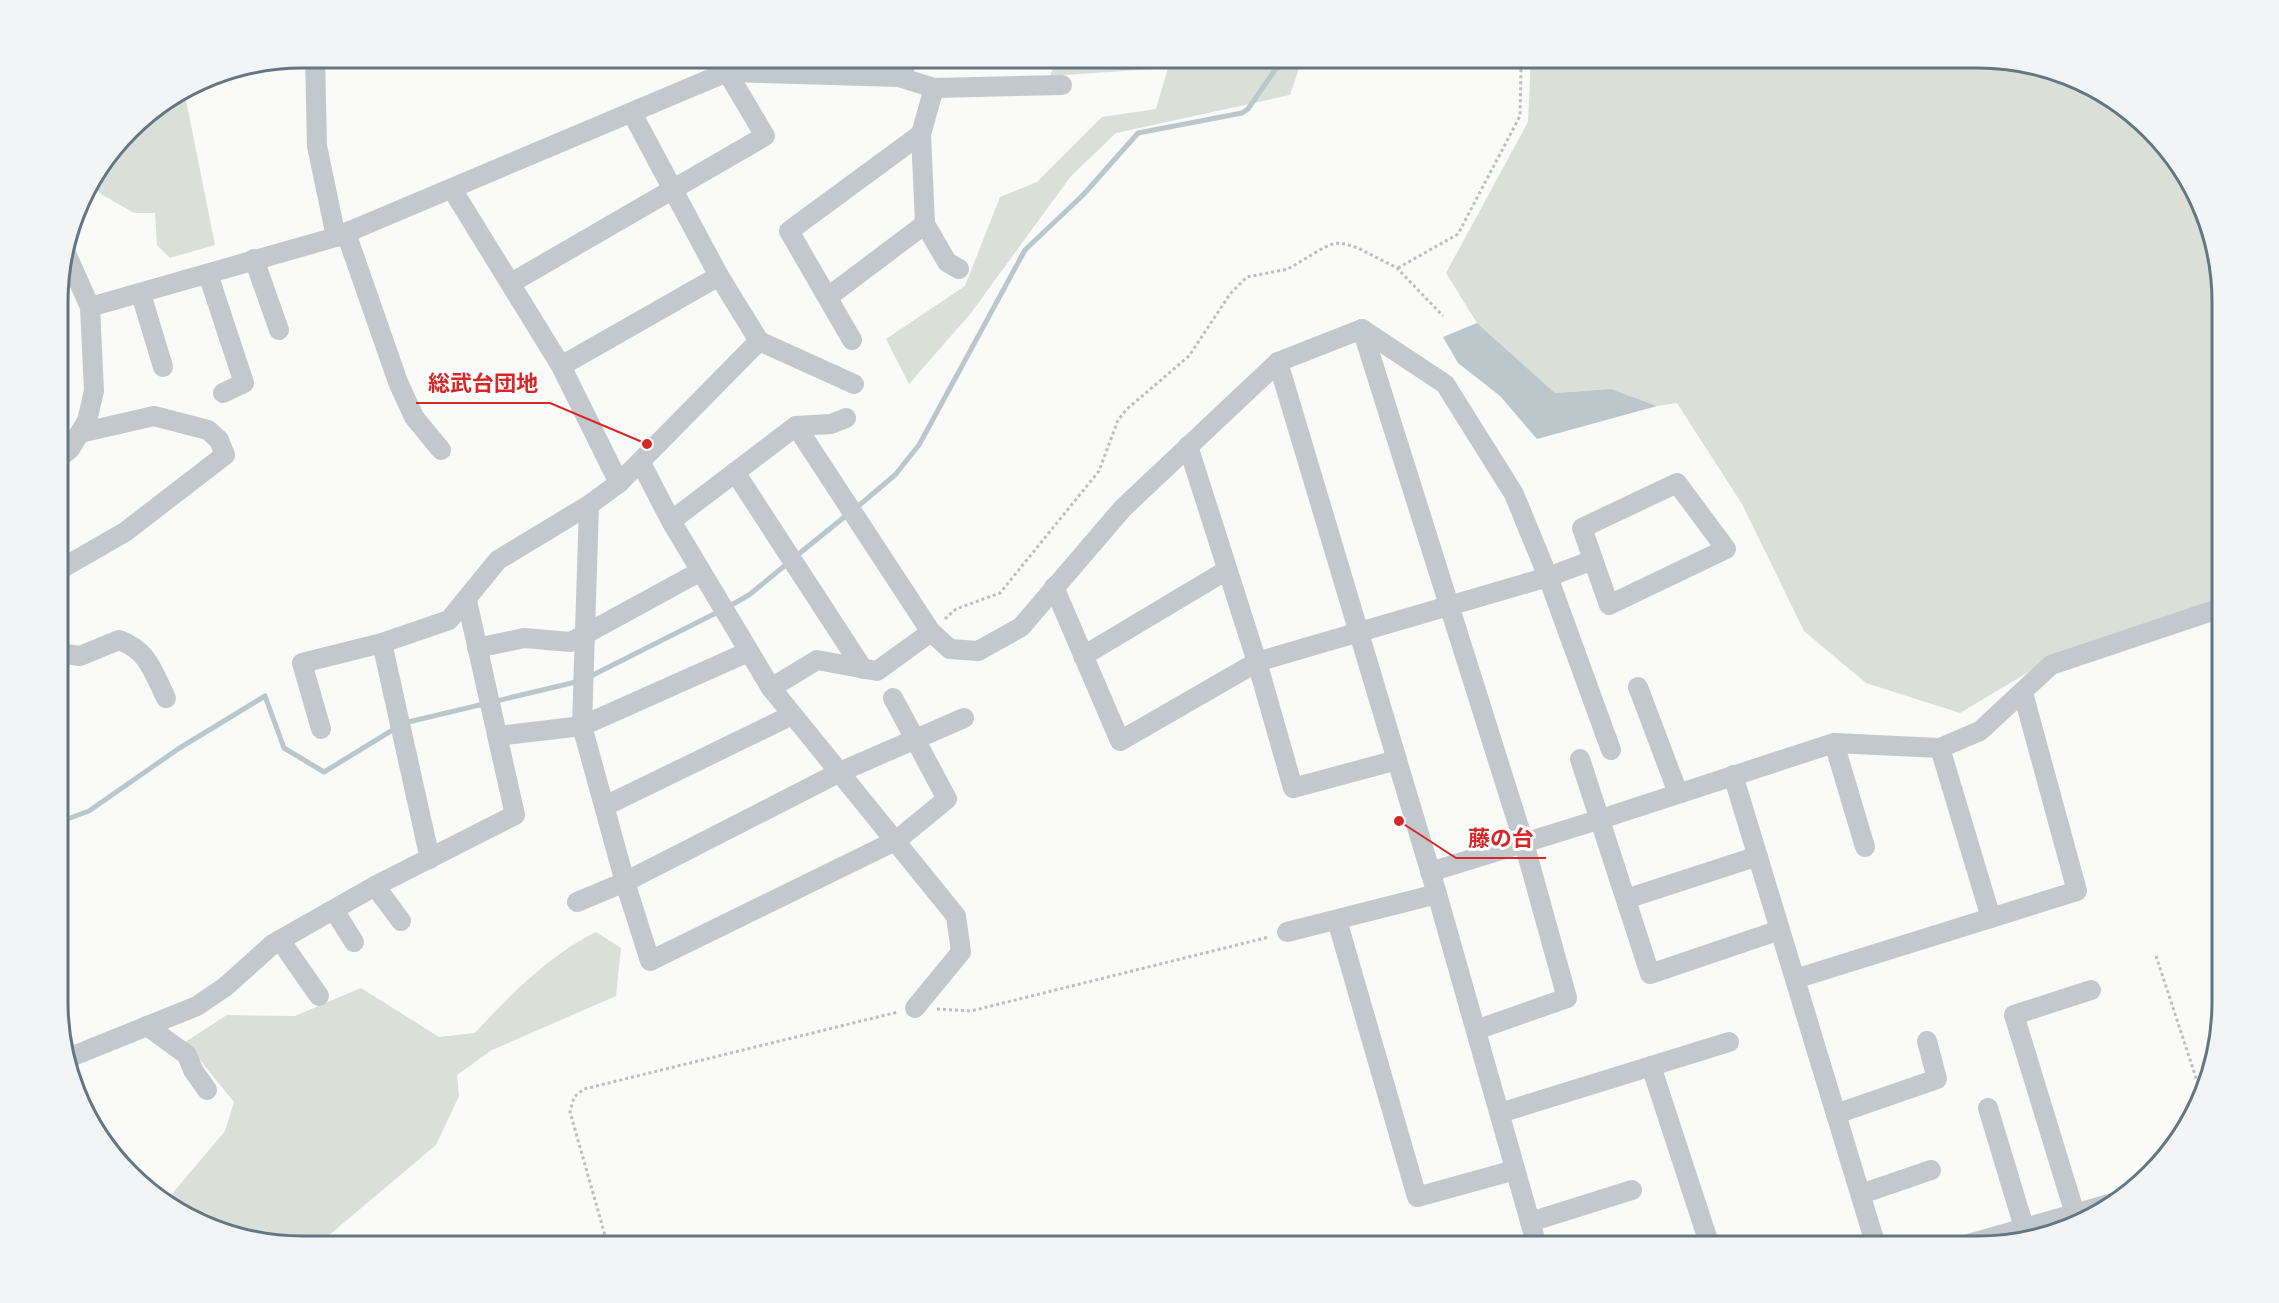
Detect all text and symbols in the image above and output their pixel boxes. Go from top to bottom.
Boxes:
callout: 総武台団地 [416,363,550,403]
text: 総武台団地 [428,368,538,400]
callout: 藤の台 [1456,818,1546,858]
text: 藤の台 [1468,823,1534,855]

